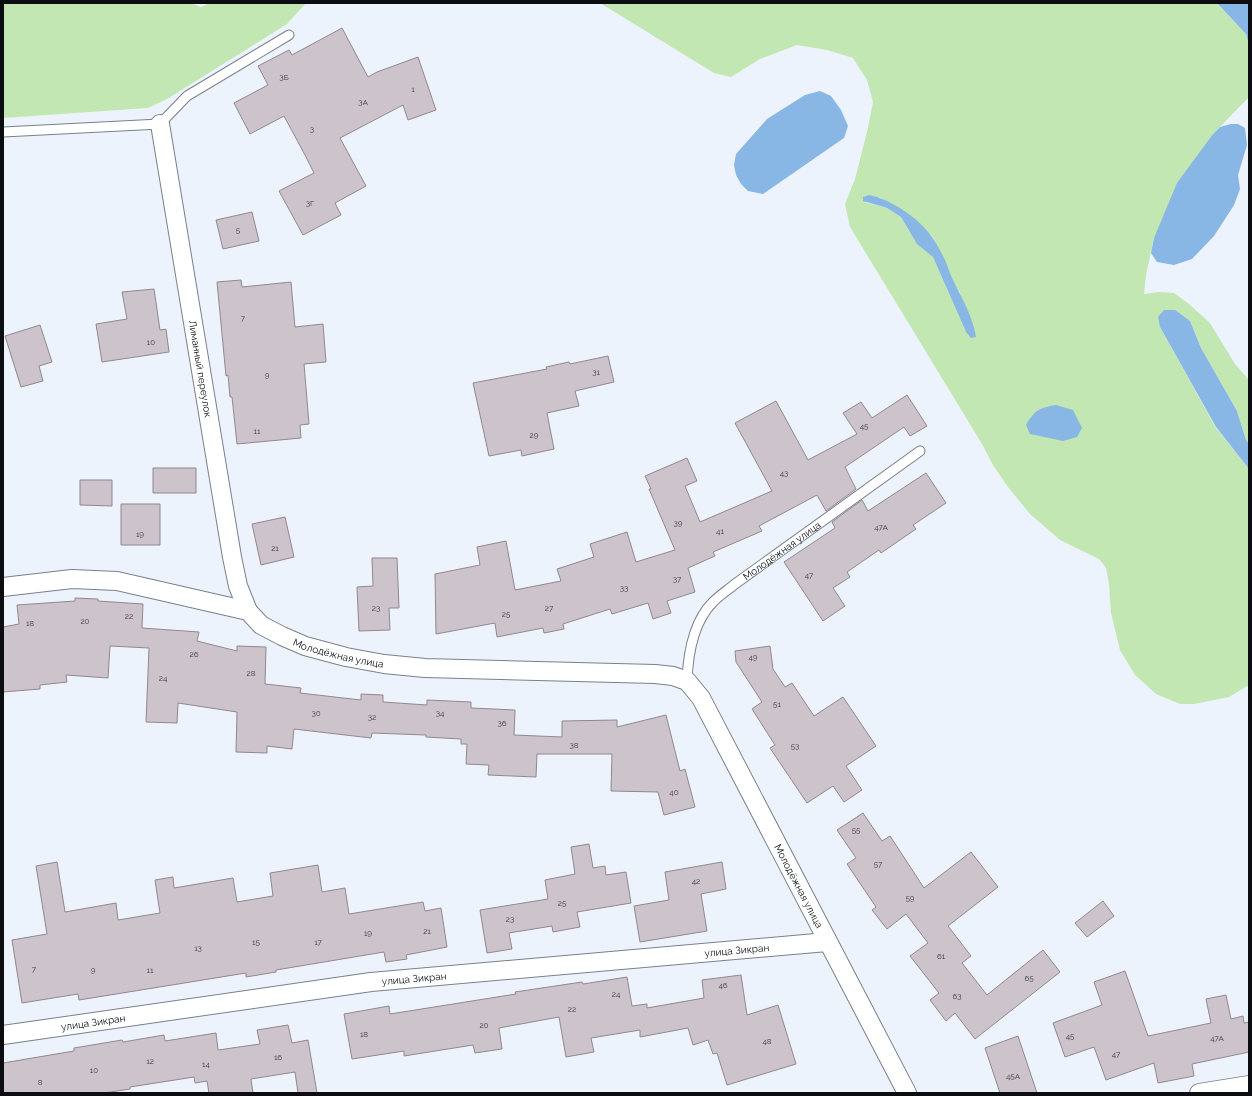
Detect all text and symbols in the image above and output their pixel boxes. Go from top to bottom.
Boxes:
house number: 3Б [279,72,289,82]
house number: 1 [411,84,415,94]
house number: 3А [358,97,368,107]
house number: 3 [310,124,314,134]
house number: 3Г [306,198,314,208]
house number: 5 [236,225,241,235]
house number: 7 [241,313,246,323]
street label: Лиманный переулок [187,319,214,418]
house number: 10 [147,337,155,347]
house number: 31 [592,367,600,377]
house number: 9 [265,370,270,380]
house number: 45 [860,421,869,431]
house number: 11 [254,426,261,436]
house number: 29 [530,430,539,440]
house number: 43 [780,468,788,478]
house number: 39 [674,518,683,528]
street label: Молодёжная улица [741,519,823,582]
house number: 47А [874,522,888,532]
house number: 41 [716,526,724,536]
house number: 19 [136,529,144,539]
house number: 21 [271,543,279,553]
house number: 47 [805,570,814,580]
house number: 37 [673,574,682,584]
house number: 33 [620,583,628,593]
house number: 23 [372,603,380,613]
house number: 27 [545,603,554,613]
house number: 25 [502,609,511,619]
house number: 22 [125,611,133,621]
house number: 20 [80,616,90,626]
house number: 18 [26,618,34,628]
street label: Молодёжная улица [292,636,385,669]
house number: 26 [190,649,199,659]
house number: 49 [748,652,758,662]
house number: 28 [247,668,256,678]
house number: 24 [159,673,168,683]
house number: 51 [773,699,781,709]
house number: 30 [311,708,321,718]
house number: 34 [436,708,445,718]
house number: 32 [368,712,376,722]
house number: 36 [497,718,507,728]
house number: 38 [569,740,579,750]
house number: 53 [791,741,799,751]
house number: 40 [669,787,679,797]
house number: 55 [852,825,861,835]
street label: Молодёжная улица [773,842,825,930]
house number: 57 [874,859,883,869]
house number: 42 [692,876,700,886]
house number: 59 [905,893,915,903]
house number: 25 [558,898,567,908]
house number: 23 [506,914,514,924]
house number: 21 [423,926,431,936]
house number: 19 [364,928,372,938]
house number: 15 [252,937,261,947]
house number: 17 [314,937,323,947]
street label: улица Зикран [704,942,770,958]
house number: 13 [194,943,202,953]
house number: 61 [937,951,946,961]
house number: 7 [32,964,37,974]
house number: 9 [91,965,96,975]
house number: 11 [147,965,154,975]
street label: улица Зикран [381,970,447,987]
house number: 65 [1024,973,1034,983]
house number: 46 [718,980,728,990]
house number: 24 [612,989,621,999]
house number: 63 [952,991,962,1001]
house number: 22 [568,1004,576,1014]
street label: улица Зикран [60,1012,126,1032]
house number: 20 [479,1020,489,1030]
house number: 18 [360,1029,368,1039]
house number: 45 [1066,1031,1075,1041]
house number: 47А [1210,1033,1224,1043]
house number: 48 [762,1036,772,1046]
house number: 47 [1112,1049,1121,1059]
house number: 16 [274,1052,282,1062]
house number: 12 [146,1056,154,1066]
house number: 14 [202,1059,211,1069]
house number: 10 [90,1065,98,1075]
house number: 45А [1006,1071,1021,1081]
house number: 8 [38,1077,43,1087]

